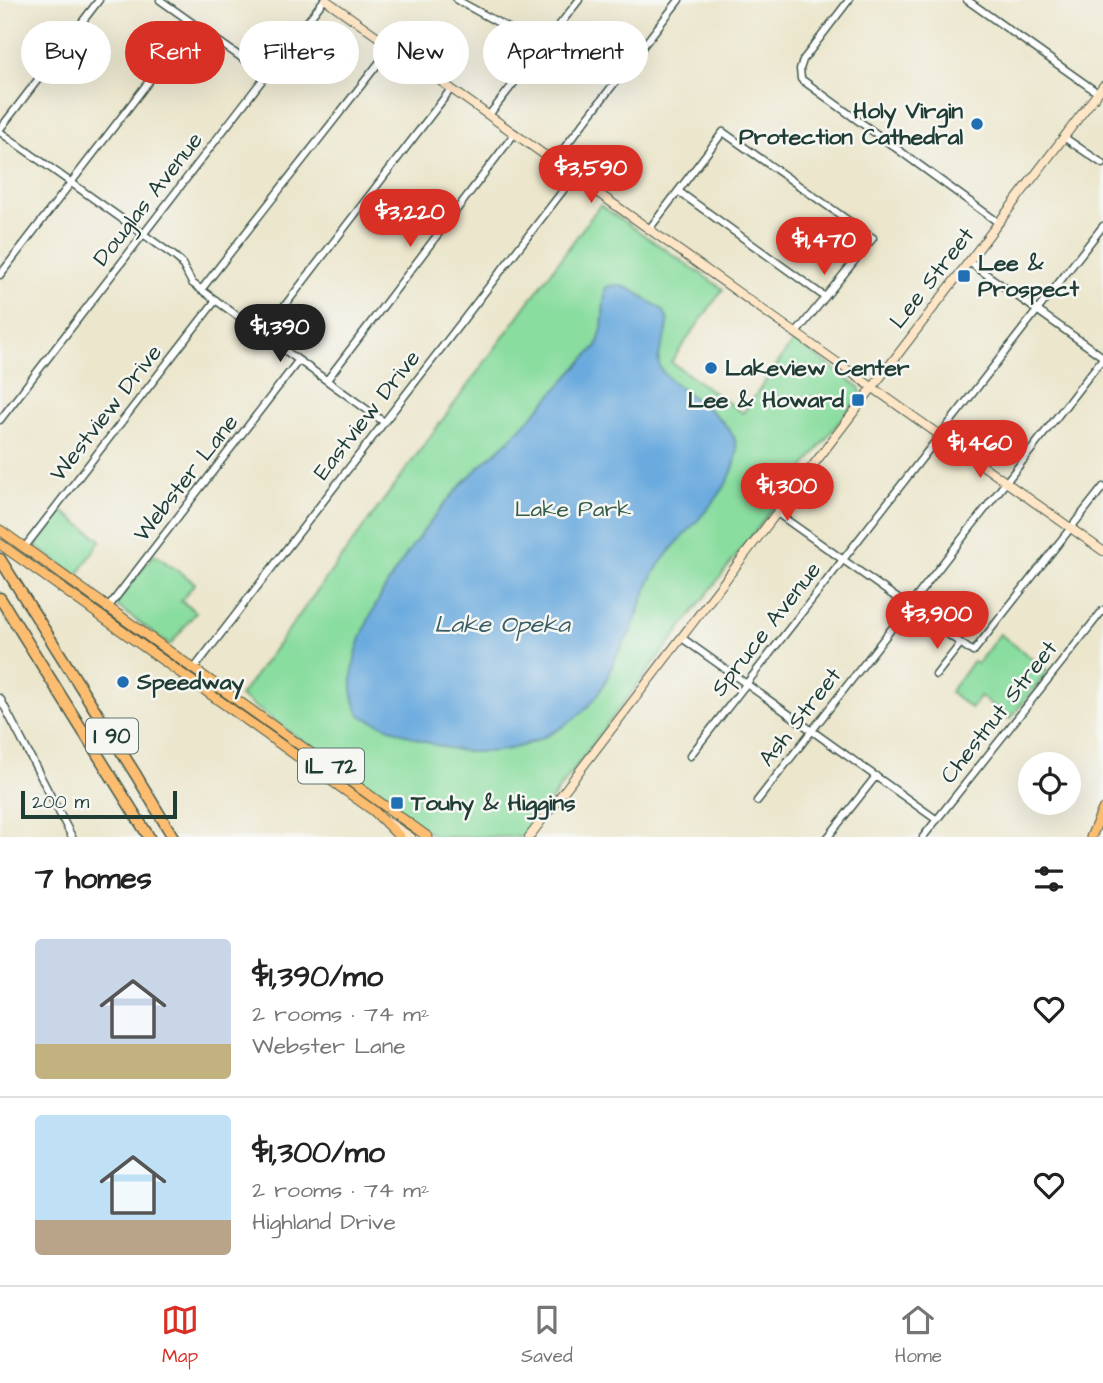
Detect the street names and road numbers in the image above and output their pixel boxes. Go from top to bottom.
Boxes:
street label: Douglas Avenue [85,125,211,273]
street label: Lee Street [882,220,982,336]
street label: Westview Drive [42,338,170,488]
street label: Eastview Drive [306,343,428,487]
street label: Webster Lane [126,408,246,548]
street label: Spruce Avenue [703,555,829,703]
street label: Chestnut Street [933,633,1065,790]
street label: Ash Street [751,660,849,773]
road number: I 90 [86,718,138,754]
road number: IL 72 [298,748,364,784]

